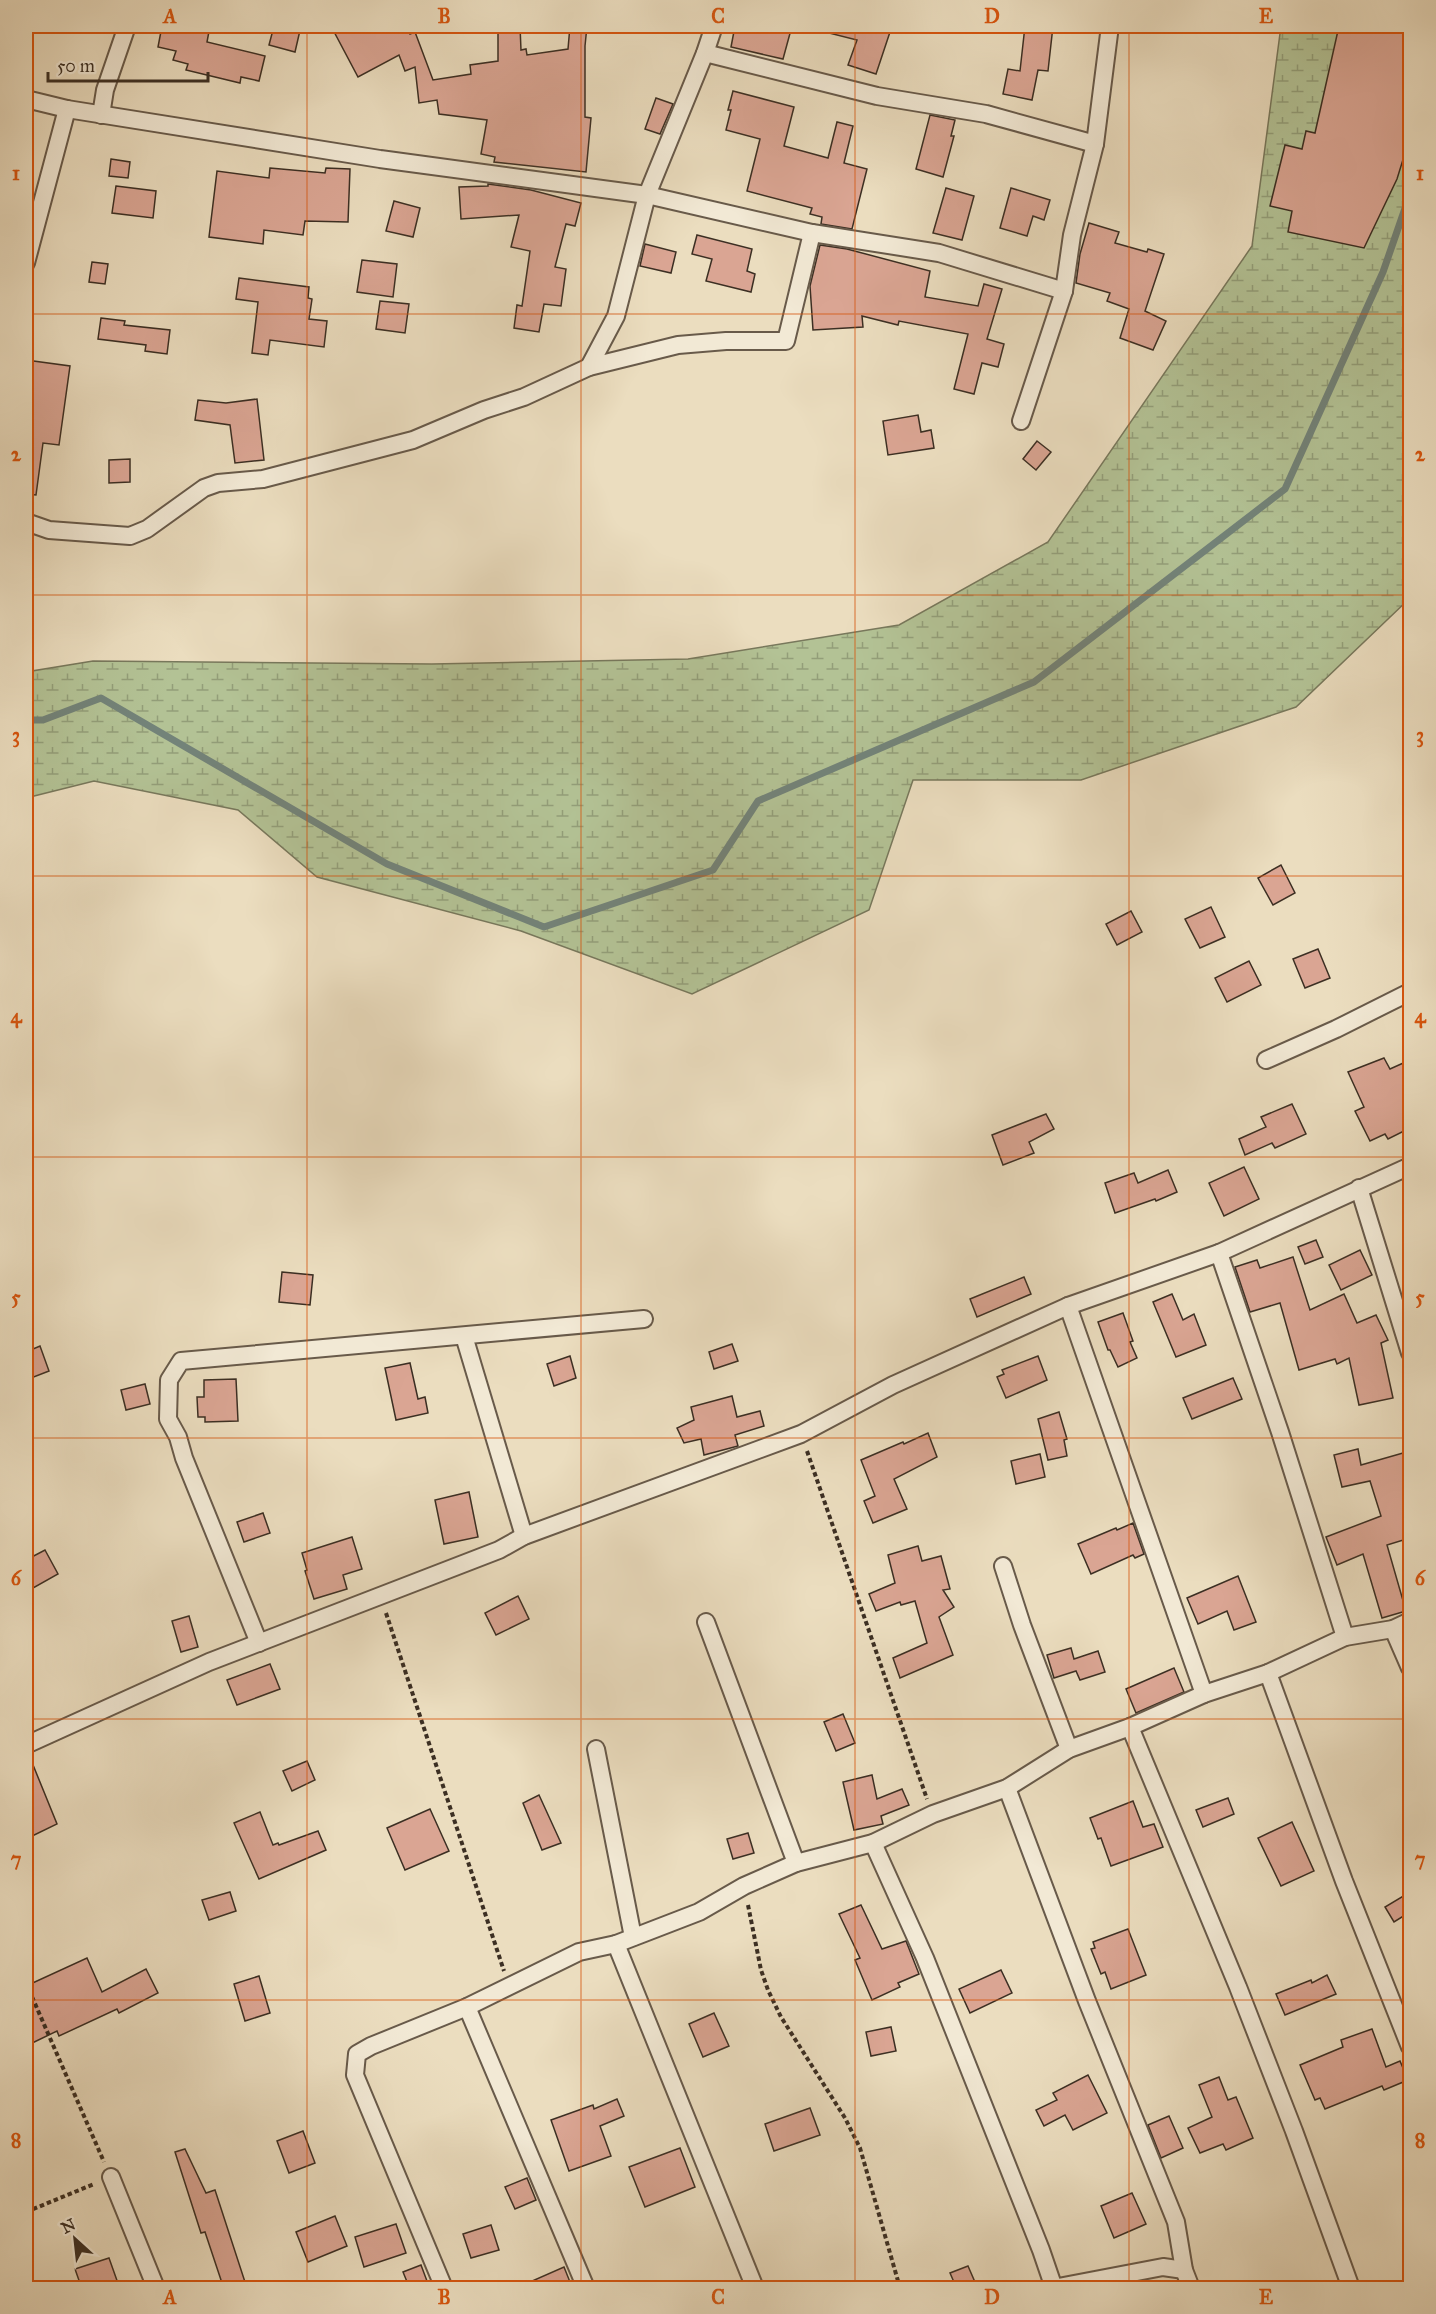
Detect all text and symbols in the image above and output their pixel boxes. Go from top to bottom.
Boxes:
text: A [161,4,177,28]
text: B [437,4,451,28]
text: C [711,4,725,28]
text: D [984,4,1000,28]
text: E [1259,4,1274,28]
scale bar [48,45,208,83]
text: 50 m [57,55,95,77]
text: 1 [12,161,20,185]
text: 1 [1416,161,1424,185]
text: 2 [11,442,22,466]
text: 2 [1415,442,1426,466]
text: 3 [12,723,20,748]
text: 3 [1416,723,1424,748]
text: 4 [10,1004,22,1029]
text: 4 [1414,1004,1426,1029]
text: 5 [11,1285,21,1309]
text: 5 [1415,1285,1425,1309]
text: 6 [11,1566,23,1590]
text: 6 [1415,1566,1427,1590]
text: 7 [11,1847,22,1871]
text: 7 [1415,1847,1426,1871]
text: 8 [11,2128,21,2152]
text: 8 [1415,2128,1425,2152]
north arrow [45,2209,105,2269]
text: N [58,2214,79,2238]
text: A [161,2285,177,2309]
text: B [437,2285,451,2309]
text: C [711,2285,725,2309]
text: D [984,2285,1000,2309]
text: E [1259,2285,1274,2309]

